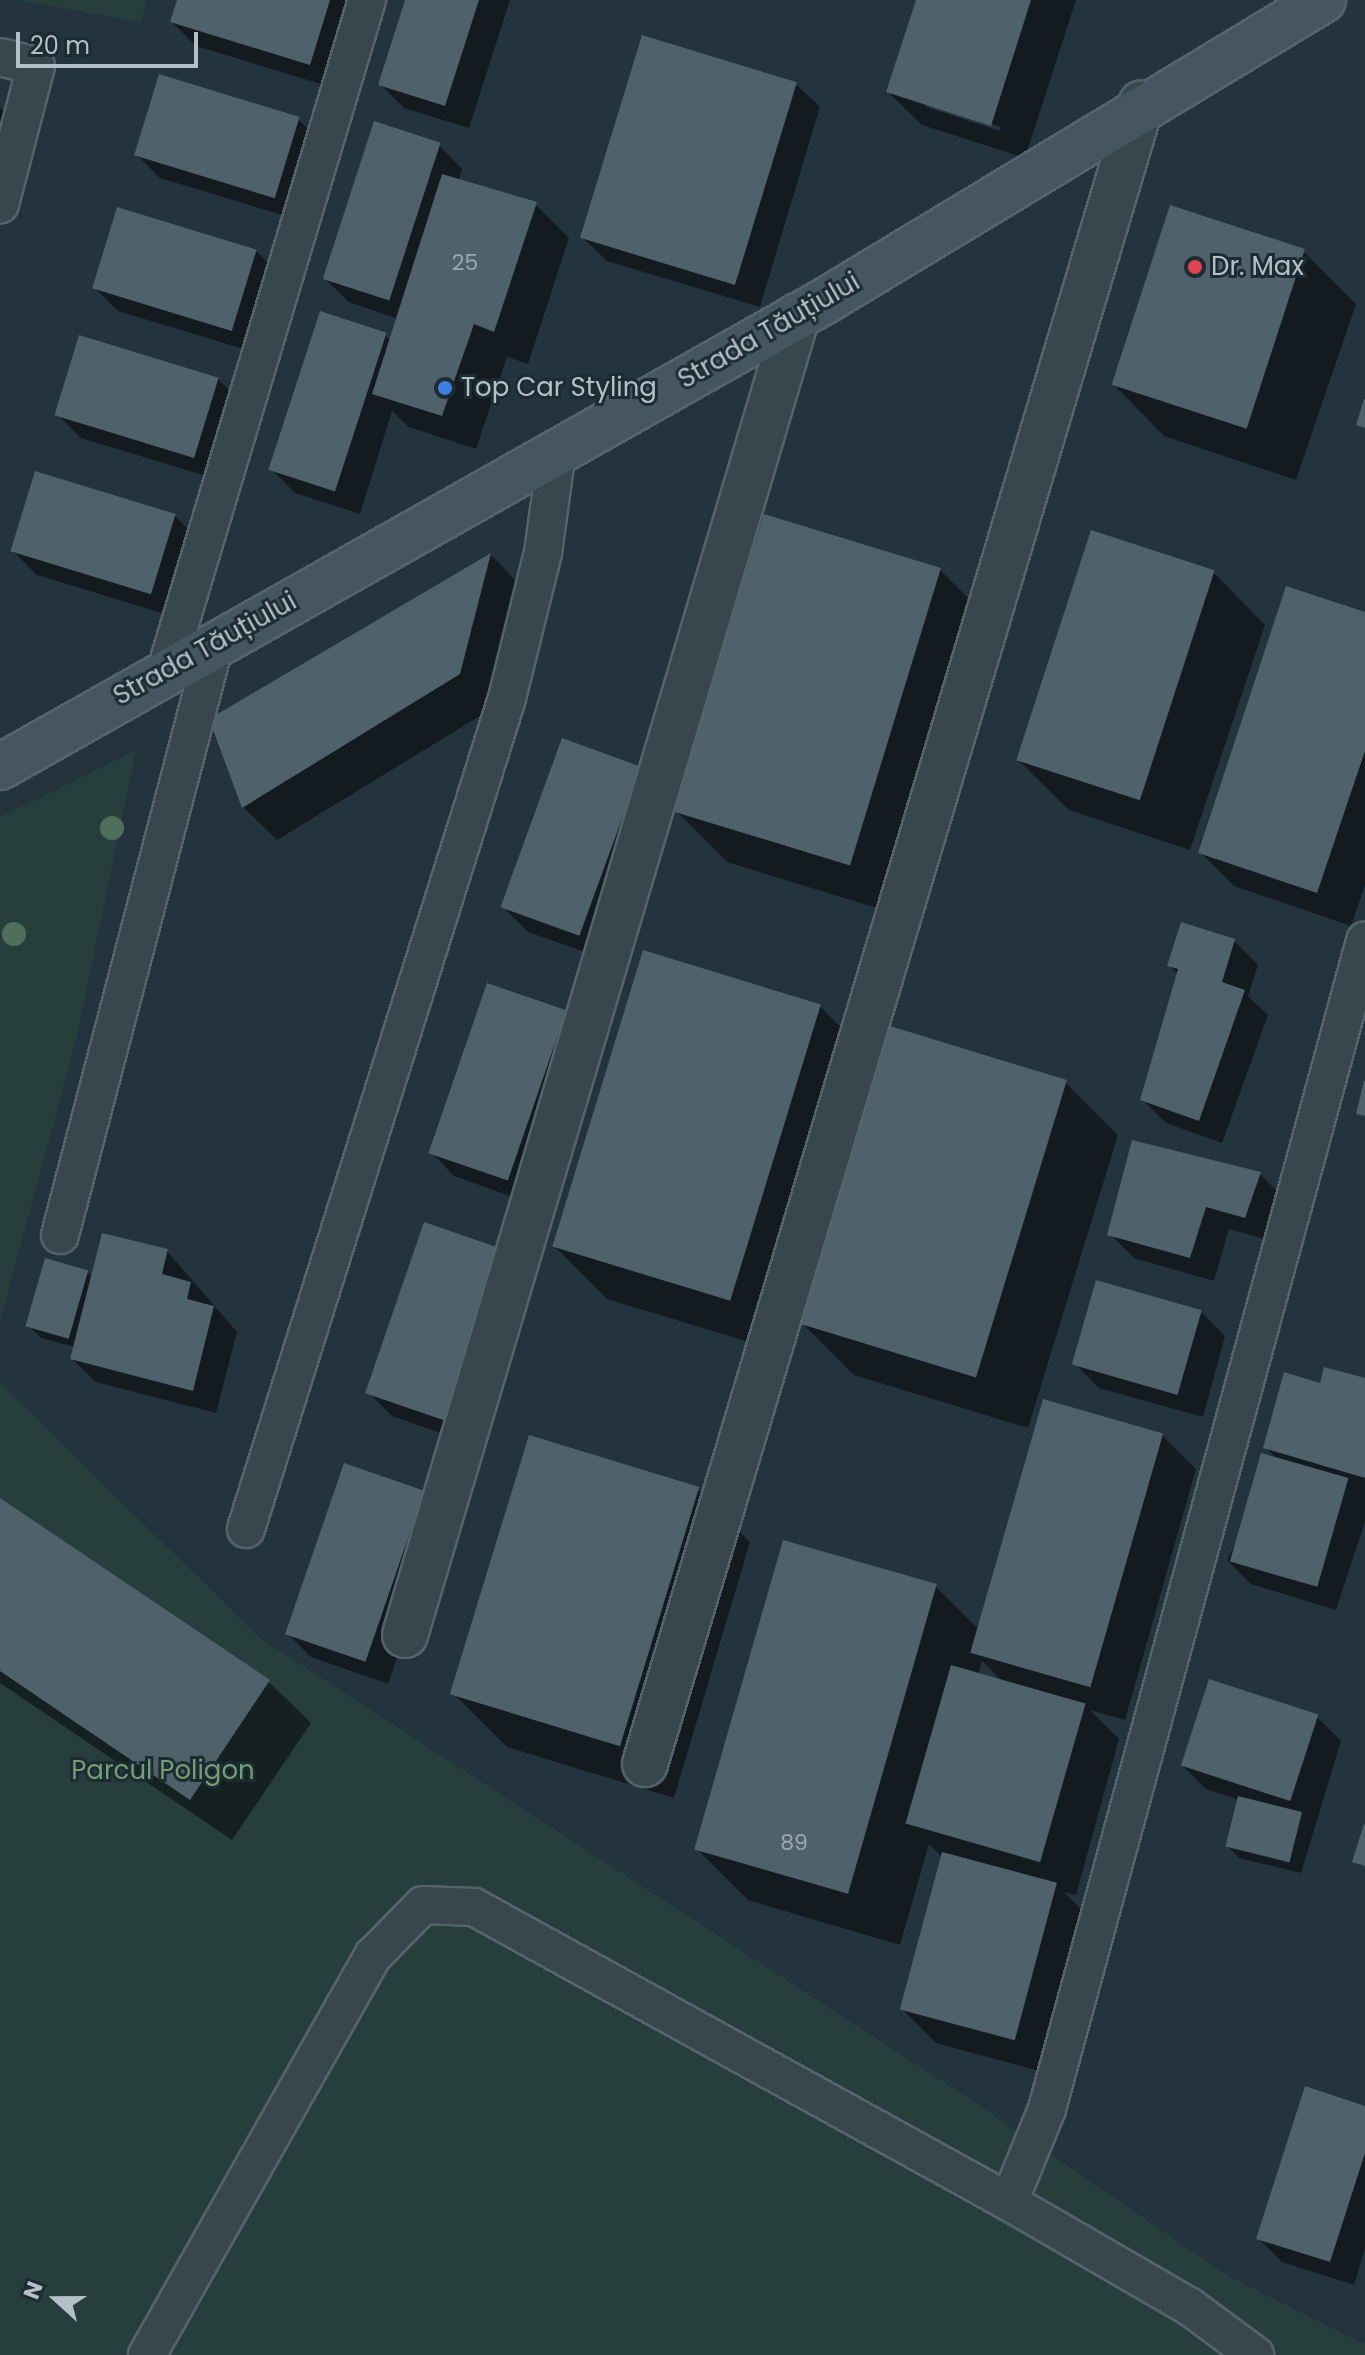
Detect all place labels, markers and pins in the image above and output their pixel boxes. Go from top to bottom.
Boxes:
place label: Dr. Max [1211,251,1304,283]
marker: Dr. Max [1186,258,1204,276]
place label: Top Car Styling [461,372,657,404]
marker: Top Car Styling [436,379,454,397]

